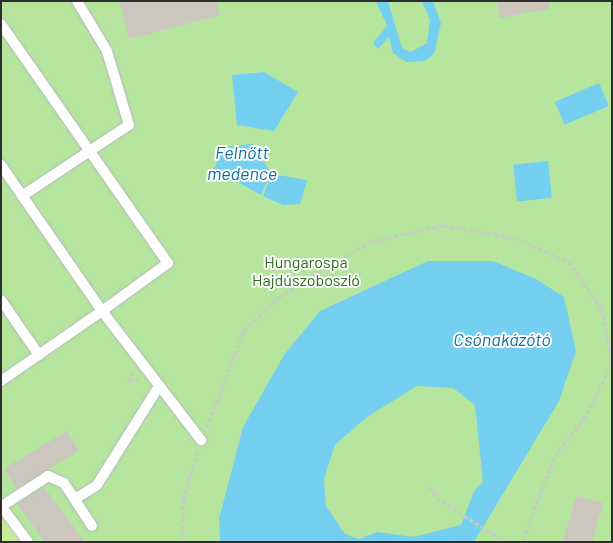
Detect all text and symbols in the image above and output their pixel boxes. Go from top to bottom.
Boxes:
water label: Felnőtt medence [207,142,277,184]
park label: Hungarospa Hajdúszoboszló [252,252,360,290]
water label: Csónakázótó [453,328,551,350]

